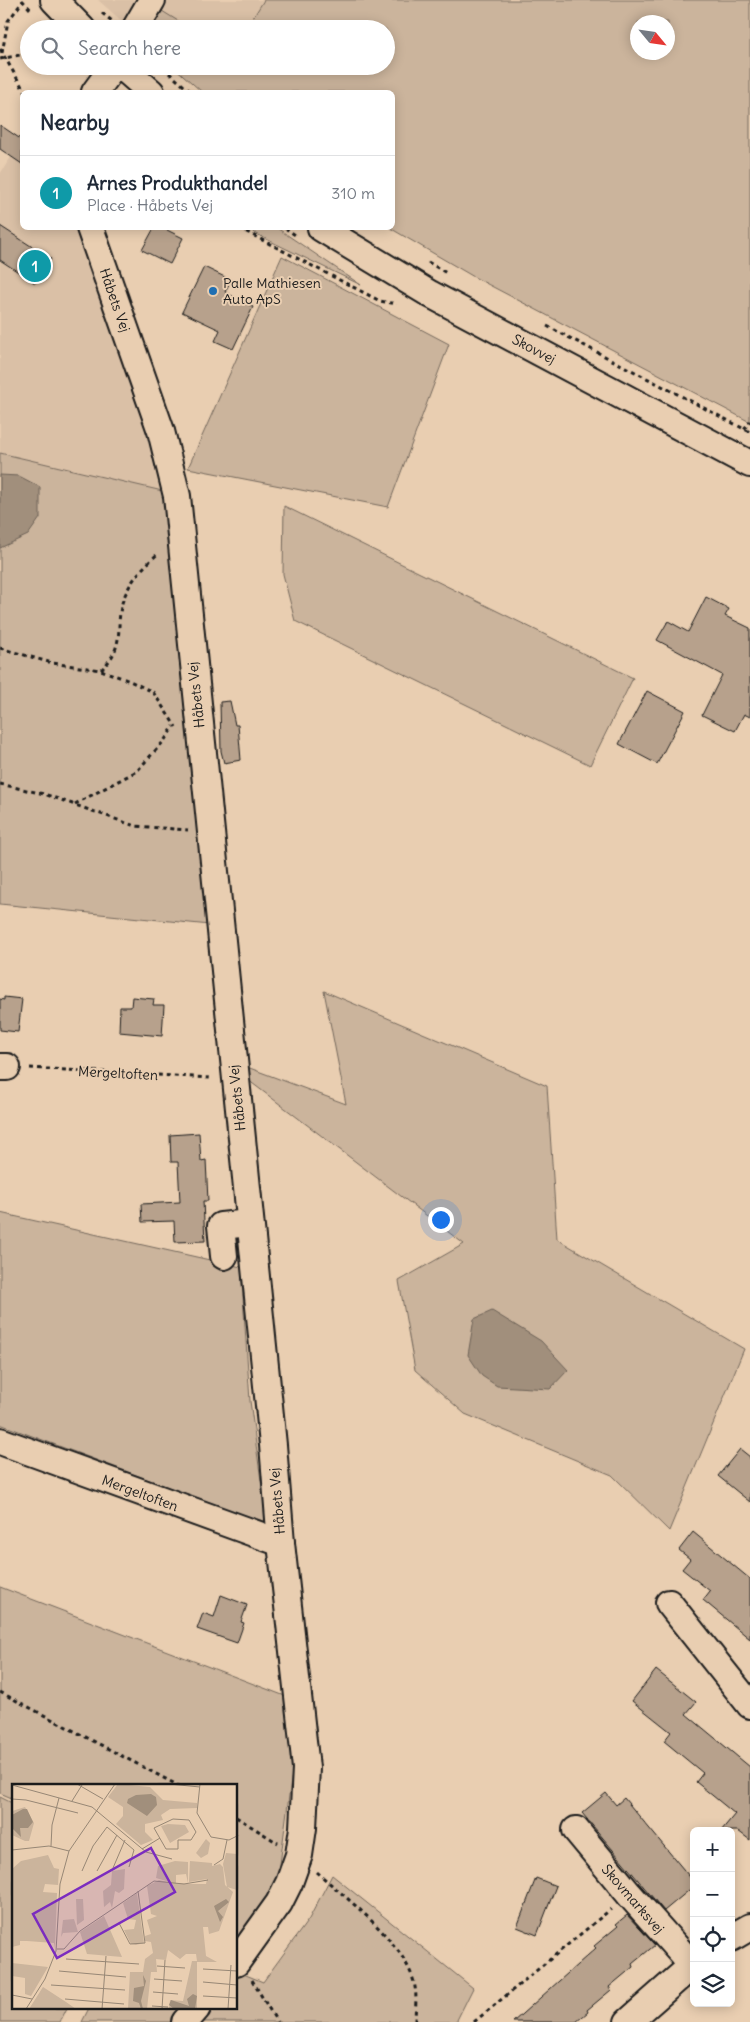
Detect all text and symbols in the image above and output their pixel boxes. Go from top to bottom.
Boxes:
north arrow [630,15,675,60]
search box [20,20,395,75]
icon: search [38,34,66,62]
text: Search here [78,36,181,60]
text: Nearby [40,109,110,136]
text: Arnes Produkthandel [87,171,268,195]
text: 1 [53,183,59,203]
text: 310 m [331,183,375,203]
text: Place · Håbets Vej [87,195,213,215]
pin: 1 [19,247,51,285]
street label: Håbets Vej [96,266,134,334]
place label: Palle Mathiesen Auto ApS [223,274,321,308]
marker: Palle Mathiesen Auto ApS [207,285,219,297]
street label: Skovvej [509,330,559,368]
street label: Håbets Vej [184,661,208,729]
street label: Mergeltoften [78,1062,158,1084]
street label: Håbets Vej [225,1064,249,1132]
your location [428,1207,454,1233]
street label: Håbets Vej [265,1467,289,1535]
street label: Mergeltoften [99,1471,181,1515]
inset map [12,1784,238,2010]
map controls [690,1827,735,2007]
button: + [690,1827,735,1872]
street label: Skovmarksvej [598,1860,668,1938]
button: − [690,1872,735,1917]
button: locate [690,1917,735,1962]
button: layers [690,1962,735,2007]

